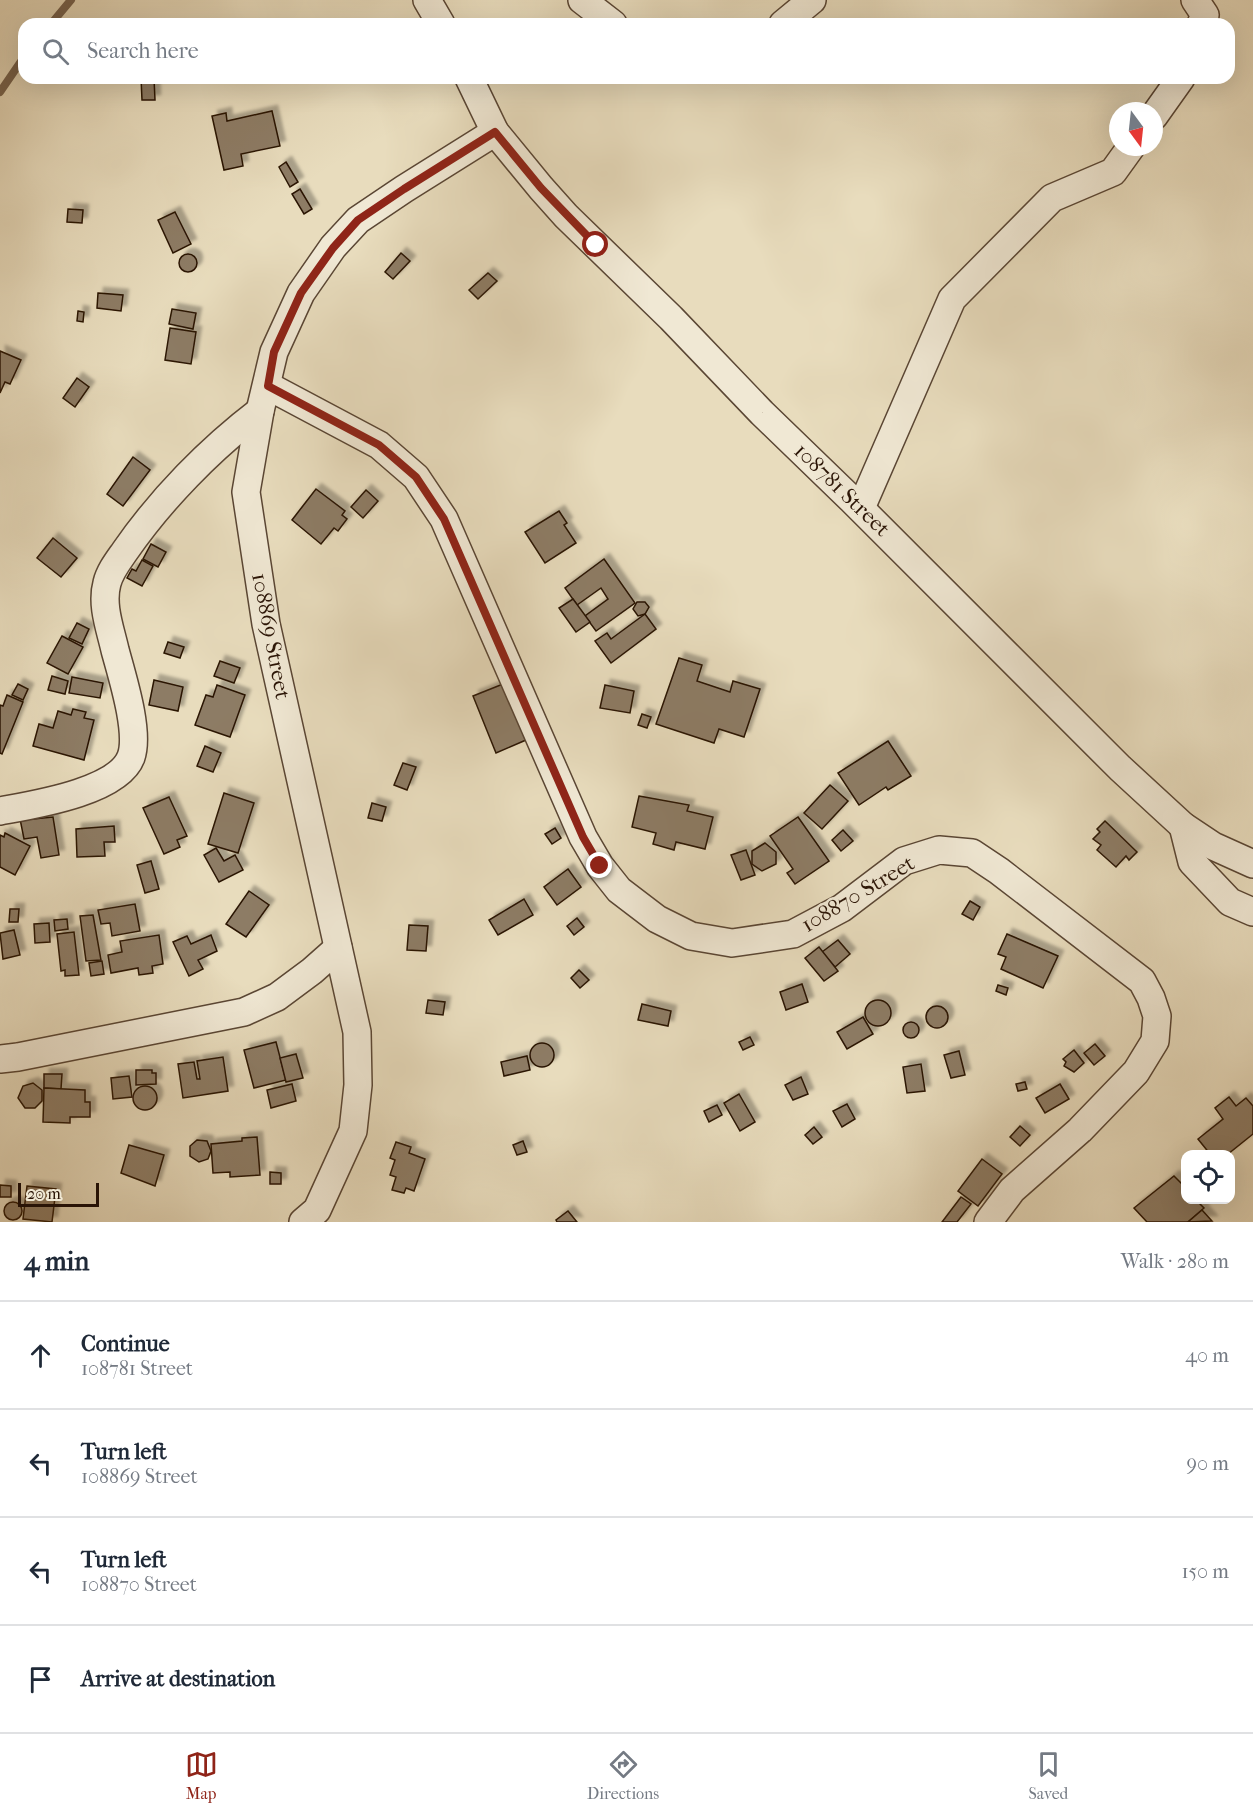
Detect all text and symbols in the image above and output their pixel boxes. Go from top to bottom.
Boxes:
search box [18,18,1235,84]
icon: search [39,35,72,68]
text: Search here [87,38,199,64]
north arrow [1109,102,1163,156]
route start [582,231,608,257]
street label: 108781 Street [789,438,895,542]
street label: 108869 Street [246,571,296,702]
street label: 108870 Street [797,850,919,938]
route end [586,852,612,878]
map controls [1181,1150,1235,1204]
button: locate [1181,1150,1235,1204]
scale bar [18,1180,99,1208]
text: 20 m [27,1184,61,1203]
text: 4 min [24,1246,89,1277]
text: Walk · 280 m [1121,1250,1229,1273]
text: Continue [81,1331,170,1357]
icon: ahead [24,1339,57,1372]
text: 40 m [1185,1344,1229,1367]
text: 108781 Street [81,1357,193,1380]
text: Turn left [81,1439,167,1465]
icon: left [24,1447,57,1480]
text: 90 m [1187,1452,1229,1475]
text: 108869 Street [81,1465,198,1488]
text: Turn left [81,1547,167,1573]
icon: left [24,1555,57,1588]
text: 150 m [1181,1560,1229,1583]
text: 108870 Street [81,1573,197,1596]
icon: arrive [24,1663,57,1696]
text: Arrive at destination [81,1666,275,1692]
tab: Map [185,1748,218,1803]
tab: Directions [587,1748,659,1803]
tab: Saved [1029,1748,1068,1803]

